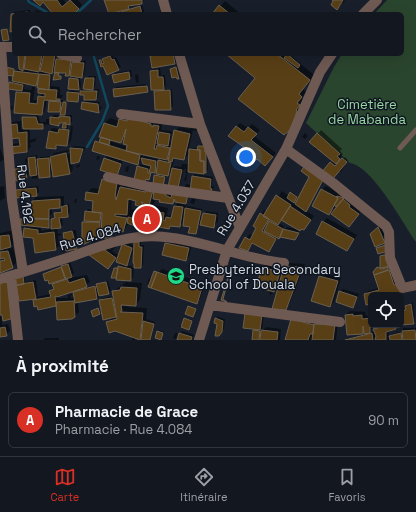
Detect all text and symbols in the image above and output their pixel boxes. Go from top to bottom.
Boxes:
search box [12,12,404,56]
icon: search [26,23,48,45]
text: Rechercher [58,25,141,44]
park label: Cimetière de Mabanda [328,96,406,128]
your location [236,147,256,167]
street label: Rue 4.192 [13,164,37,225]
street label: Rue 4.037 [213,177,259,239]
pin: A [134,204,160,234]
street label: Rue 4.084 [57,220,123,254]
place label: Presbyterian Secondary School of Douala [189,261,341,293]
school or university icon: Presbyterian Secondary School of Douala [166,266,186,286]
map controls [368,292,404,328]
button: locate [368,292,404,328]
text: À proximité [16,355,109,377]
text: Pharmacie de Grace [55,402,198,421]
text: A [26,412,34,429]
text: 90 m [368,412,399,429]
text: Pharmacie · Rue 4.084 [55,421,192,438]
tab: Carte [50,466,79,504]
tab: Itinéraire [180,466,227,504]
tab: Favoris [328,466,365,504]

